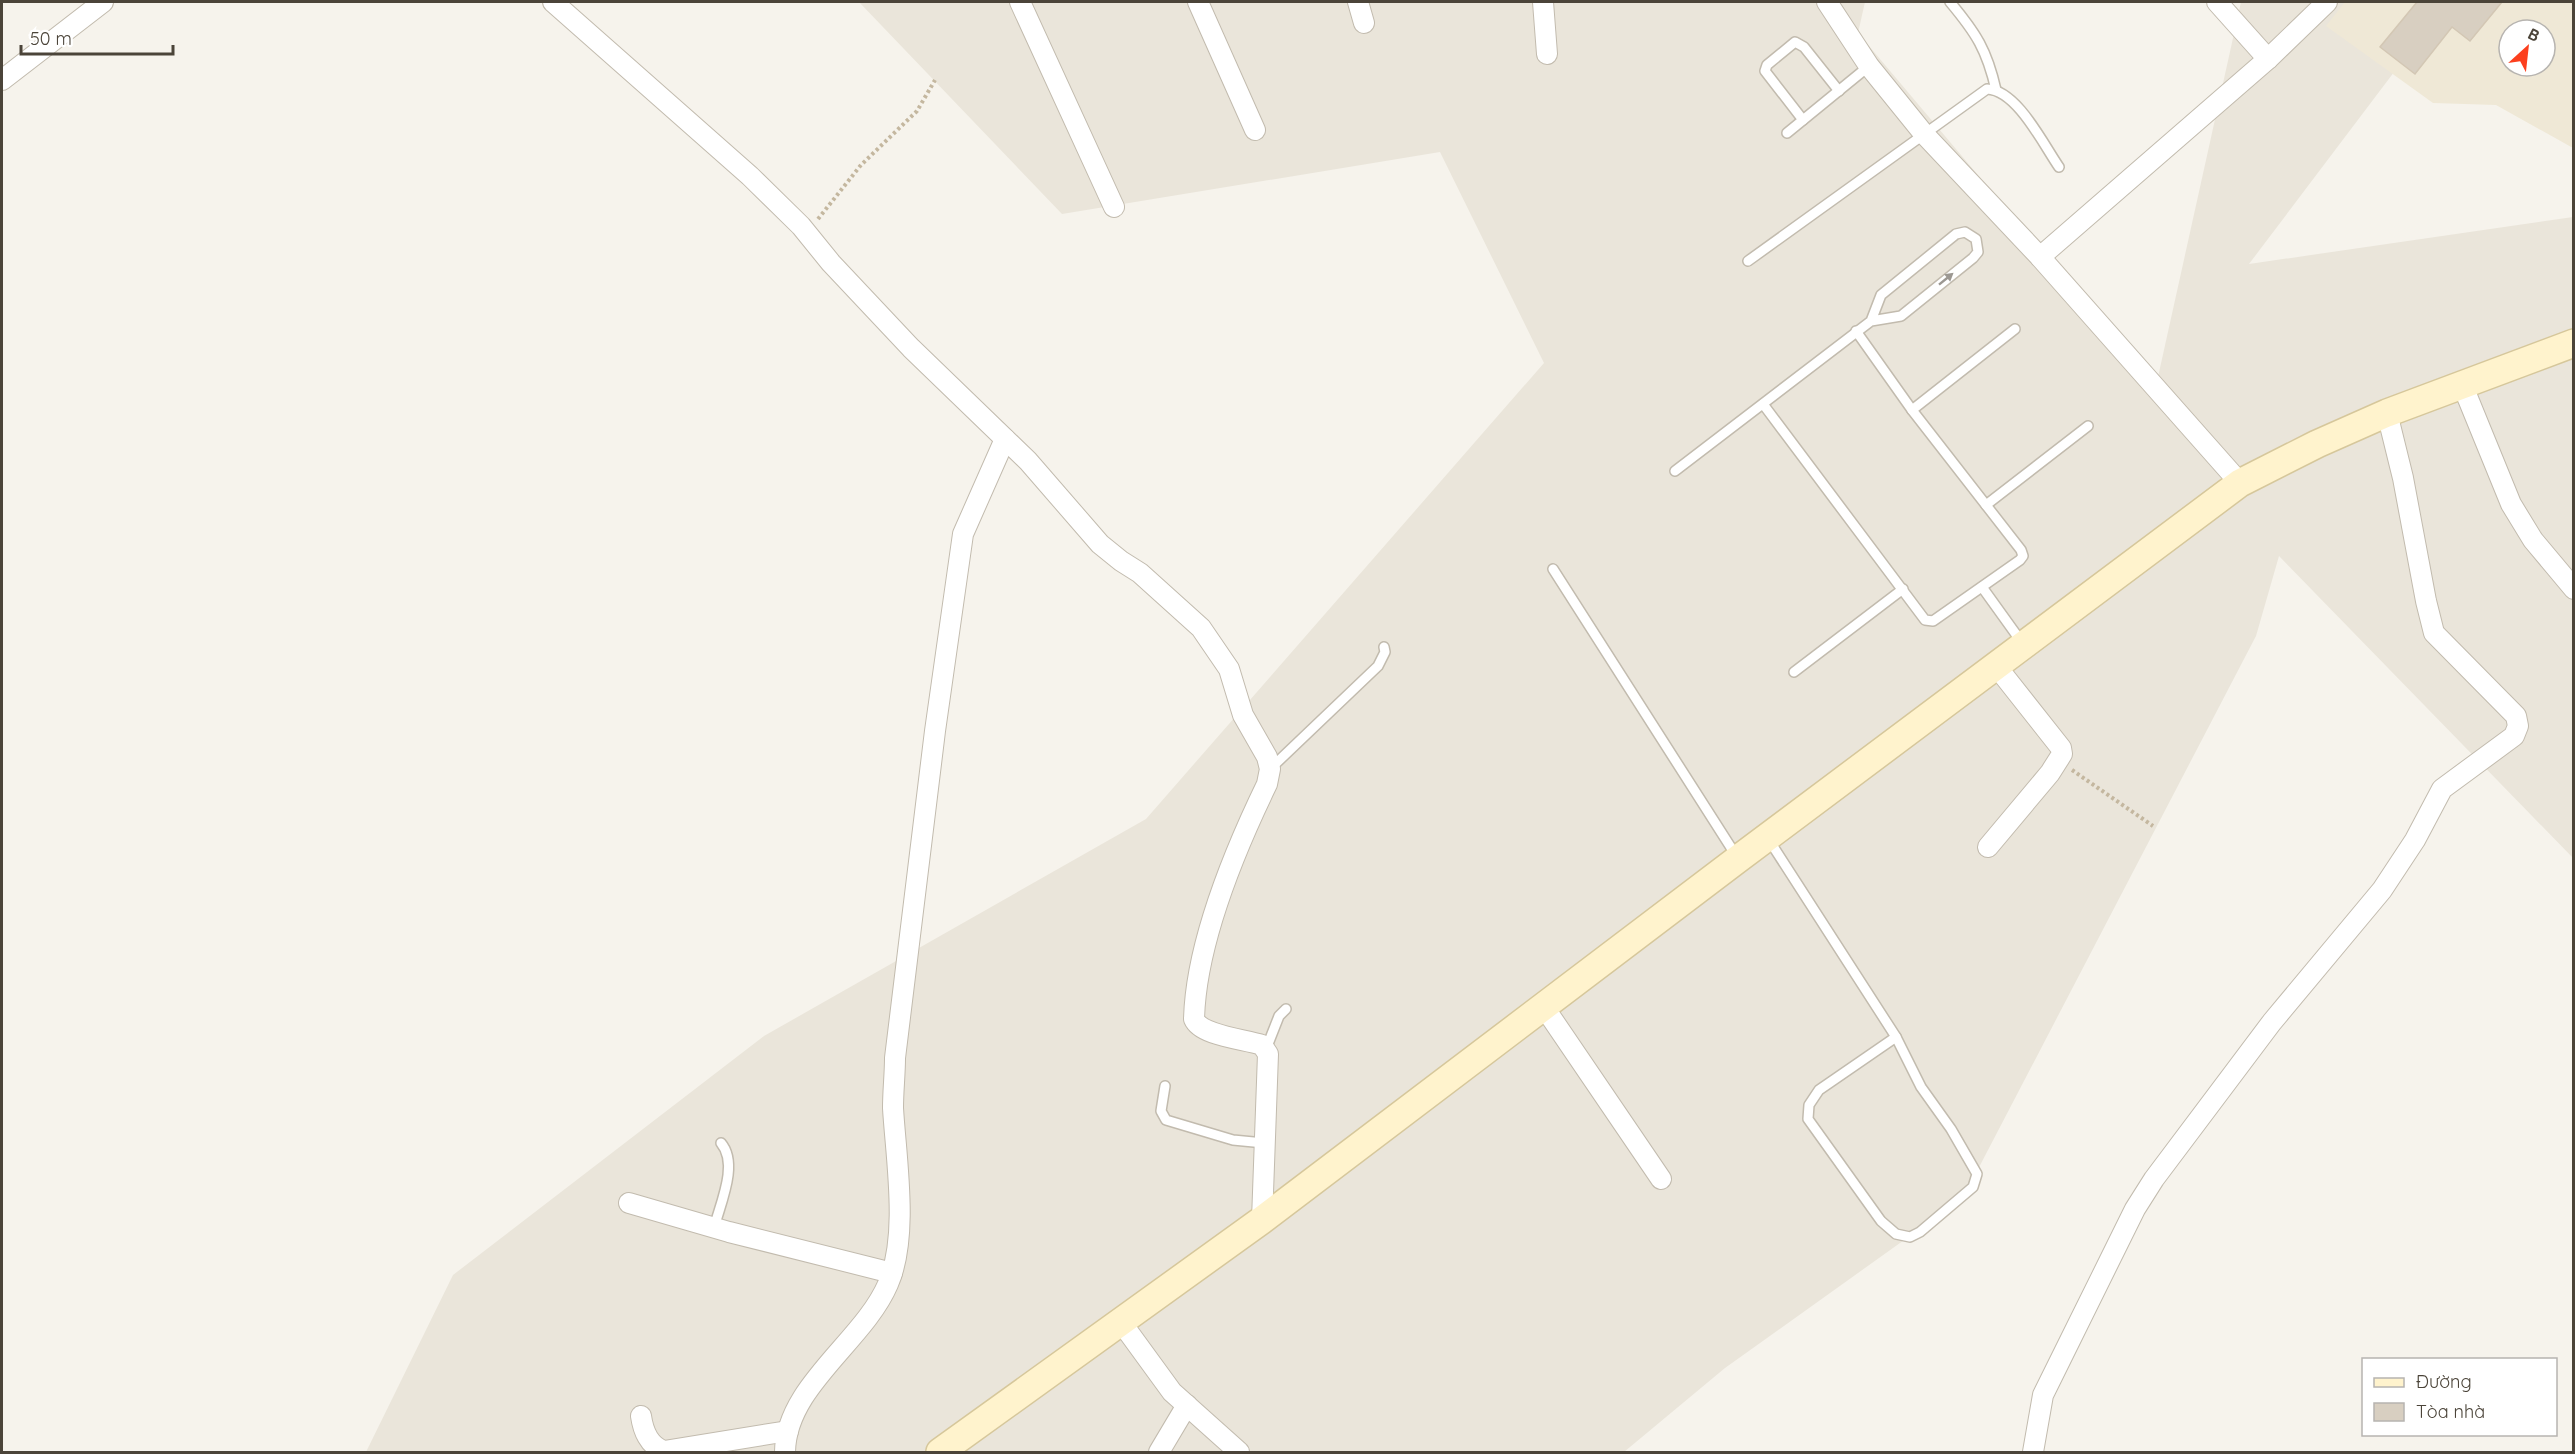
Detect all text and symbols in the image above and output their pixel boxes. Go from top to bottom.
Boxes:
scale bar [21,18,172,56]
north arrow [2497,18,2557,78]
text: B [2525,23,2543,46]
text: 50 m [30,27,72,50]
one-way arrow [1939,274,1954,286]
legend [2362,1358,2557,1436]
text: Đường [2416,1370,2472,1393]
text: Tòa nhà [2416,1400,2485,1423]

